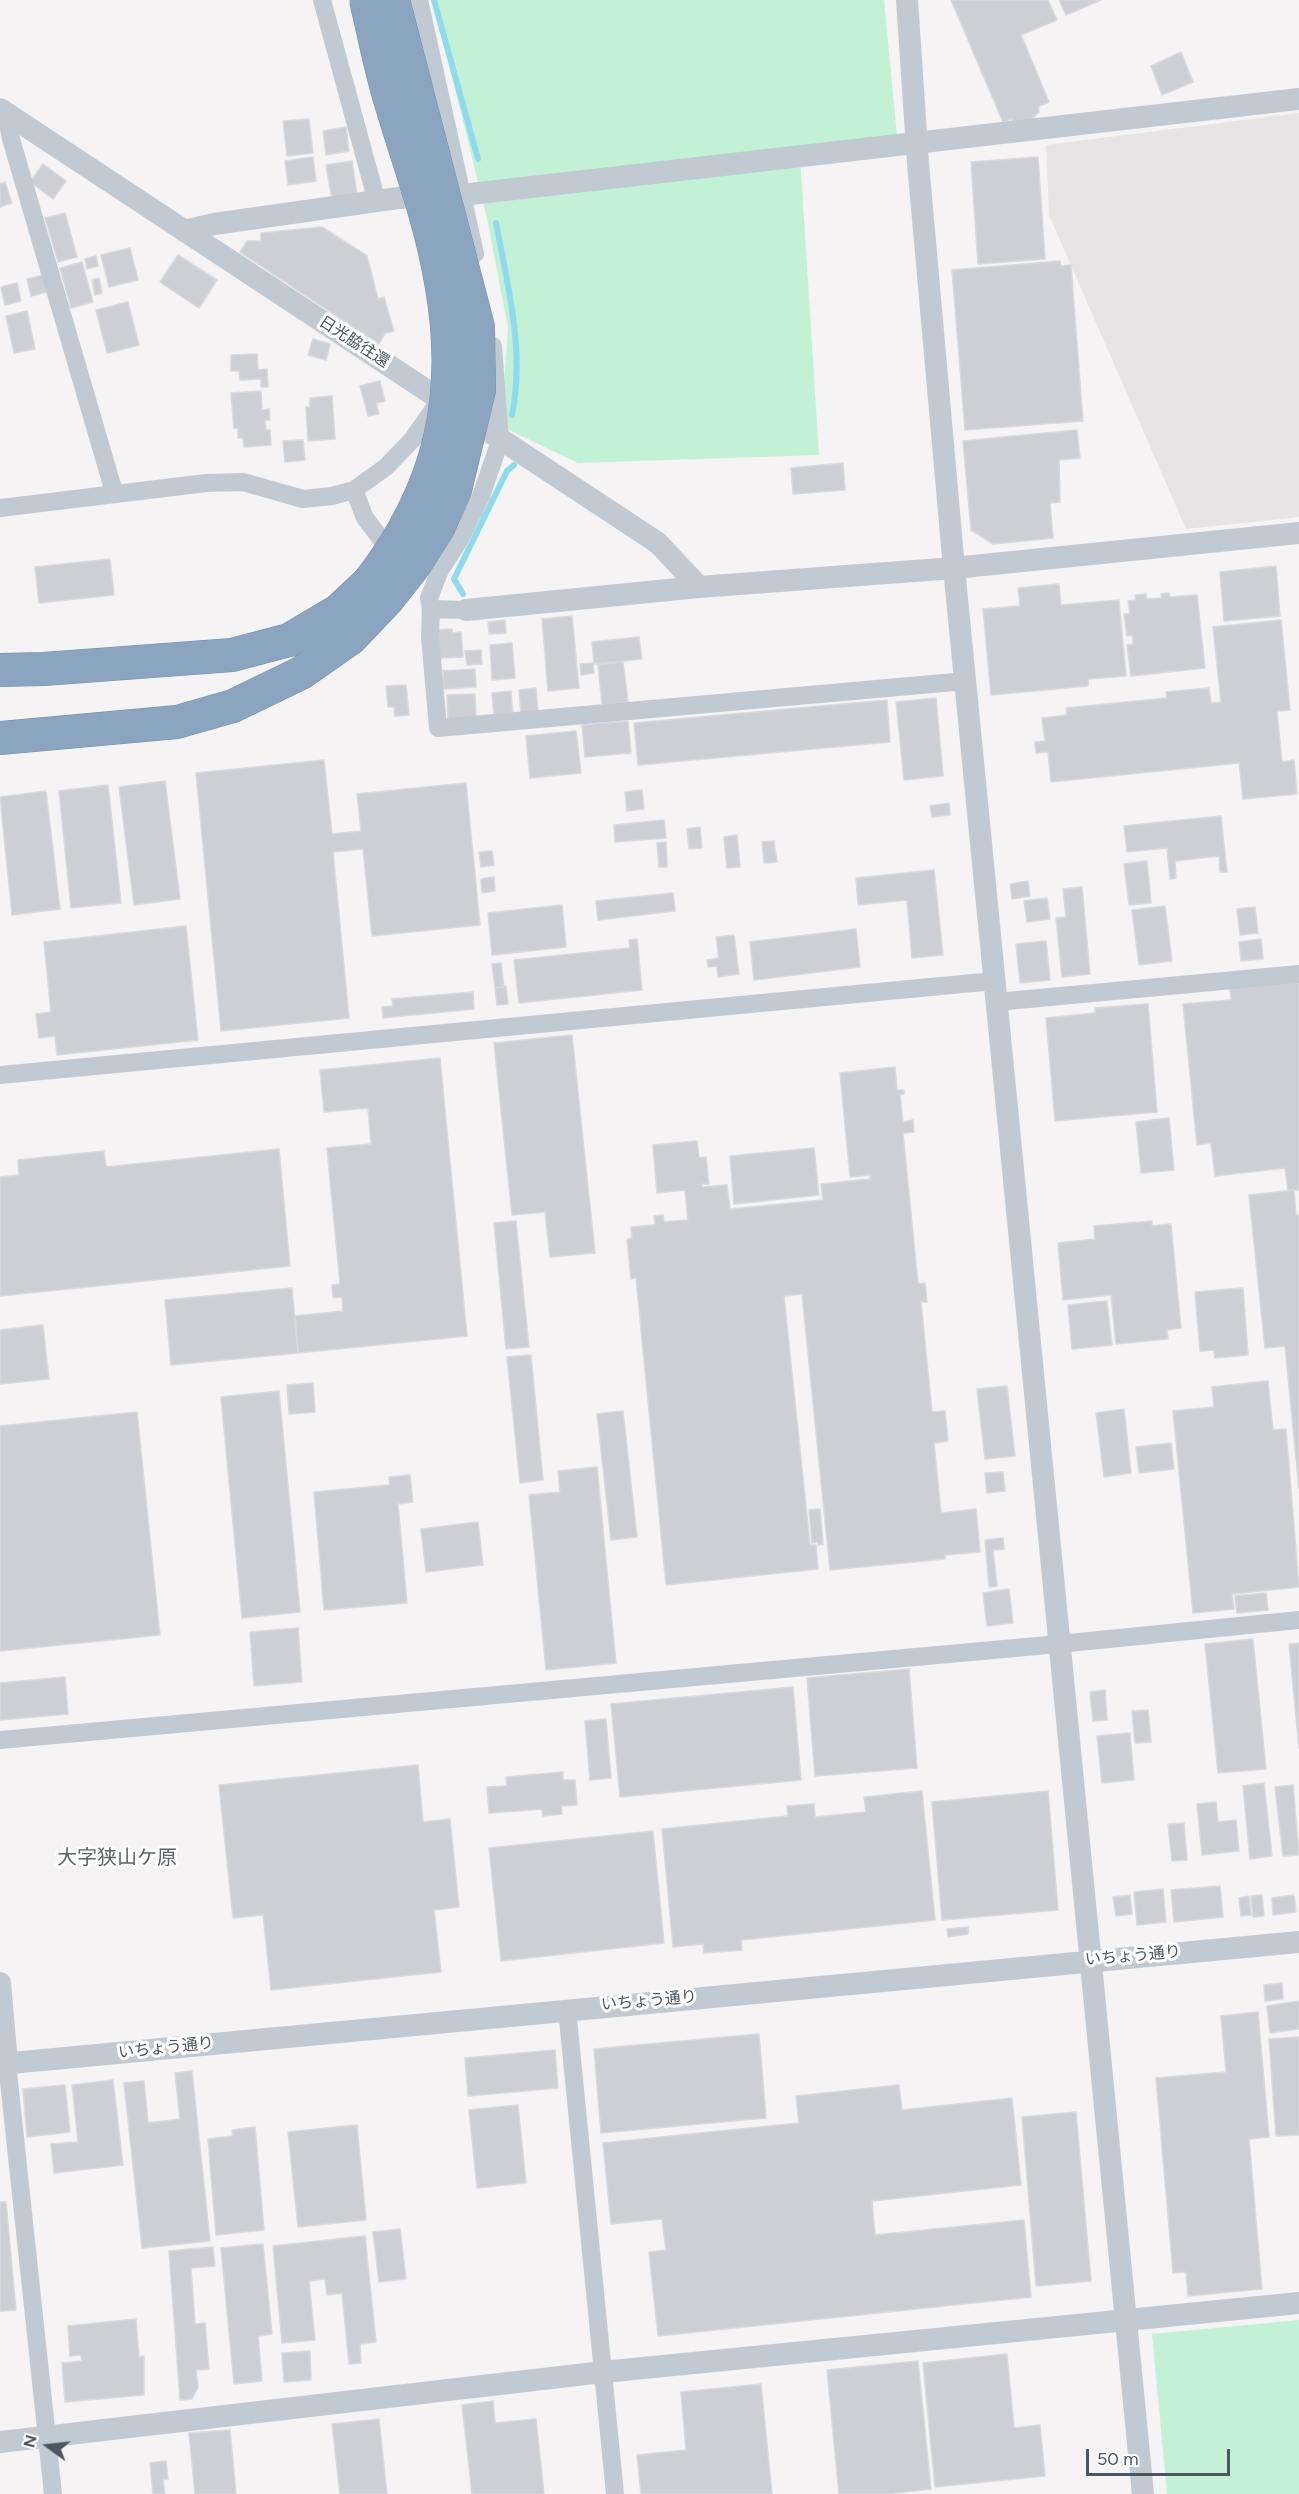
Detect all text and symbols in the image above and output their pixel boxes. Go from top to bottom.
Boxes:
street label: 日光脇往還 [315,312,393,372]
district label: 大字狭山ケ原 [57,1846,177,1870]
street label: いちょう通り [1084,1942,1182,1970]
street label: いちょう通り [600,1987,698,2015]
street label: いちょう通り [117,2033,215,2063]
north arrow [18,2416,78,2476]
text: N [19,2433,41,2450]
scale bar [1089,2437,1233,2475]
text: 50 m [1097,2448,1139,2470]

